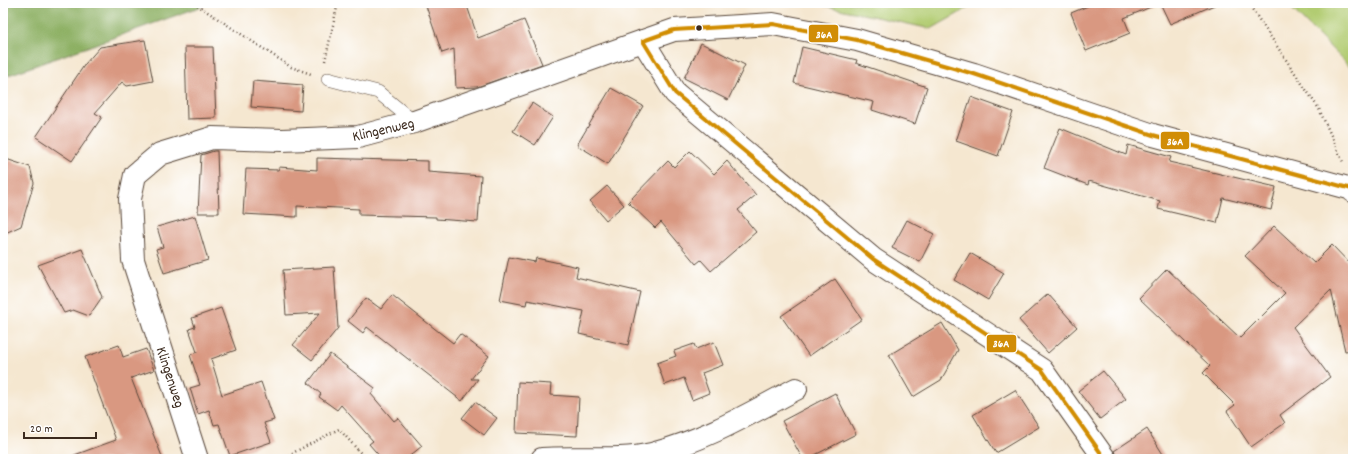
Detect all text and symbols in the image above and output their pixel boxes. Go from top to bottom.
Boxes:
unlabelled marker [694,23,704,33]
line badge: 36A [808,24,839,43]
text: 36A [816,28,832,44]
street label: Klingenweg [350,113,417,149]
line badge: 36A [1160,131,1190,150]
text: 36A [1167,135,1183,151]
line badge: 36A [986,334,1017,353]
text: 36A [993,337,1009,353]
street label: Klingenweg [149,344,189,411]
scale bar [24,414,96,440]
text: 20 m [30,421,53,438]

